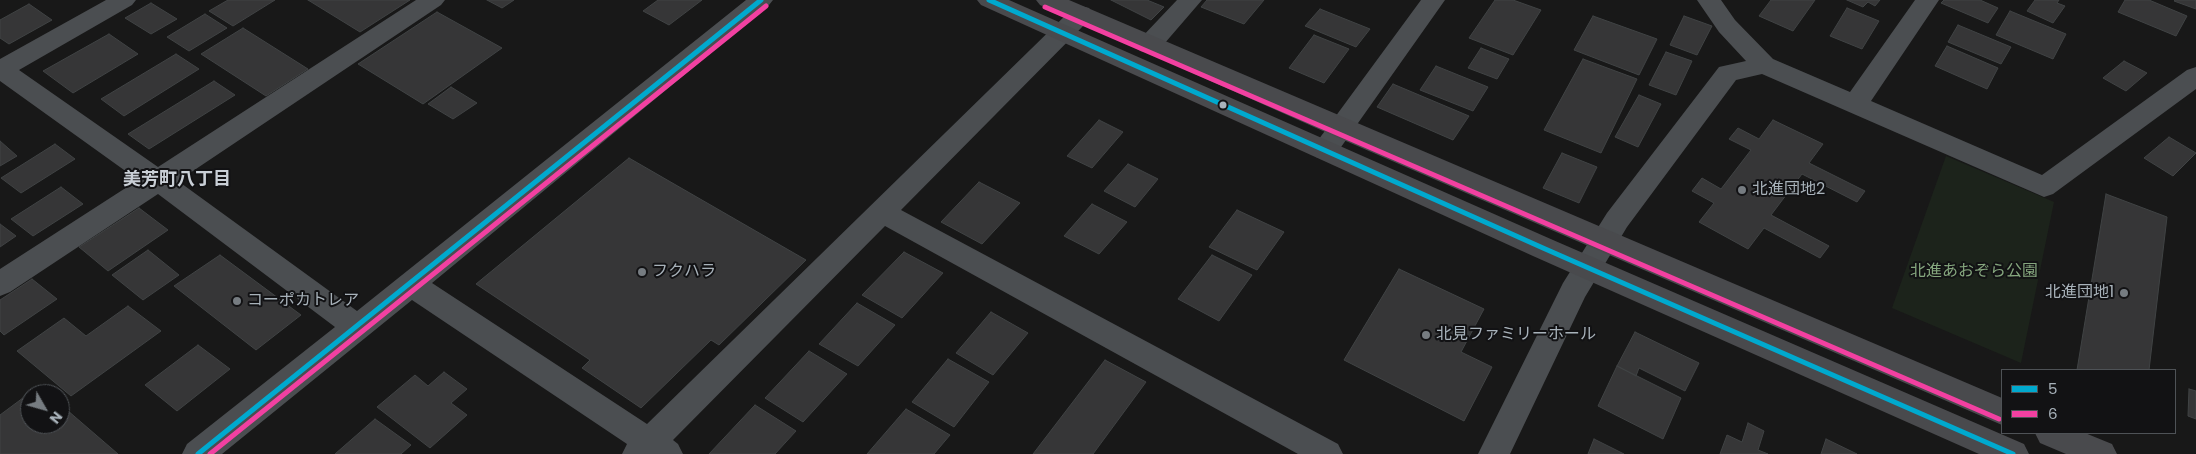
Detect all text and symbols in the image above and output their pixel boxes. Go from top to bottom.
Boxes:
unlabelled marker [1218,100,1228,110]
district label: 美芳町八丁目 [123,169,231,191]
place label: 北進団地2 [1752,180,1825,200]
marker: 北進団地2 [1736,184,1748,196]
place label: フクハラ [652,262,716,282]
park label: 北進あおぞら公園 [1910,262,2038,282]
marker: フクハラ [636,266,648,278]
place label: 北進団地1 [2045,283,2114,303]
marker: 北進団地1 [2118,287,2130,299]
place label: コーポカトレア [247,291,359,311]
marker: コーポカトレア [231,295,243,307]
place label: 北見ファミリーホール [1436,325,1596,345]
marker: 北見ファミリーホール [1420,329,1432,341]
legend [2001,369,2176,434]
text: 5 [2048,378,2057,399]
north arrow [20,384,70,434]
text: 6 [2048,403,2058,424]
text: N [45,407,67,428]

